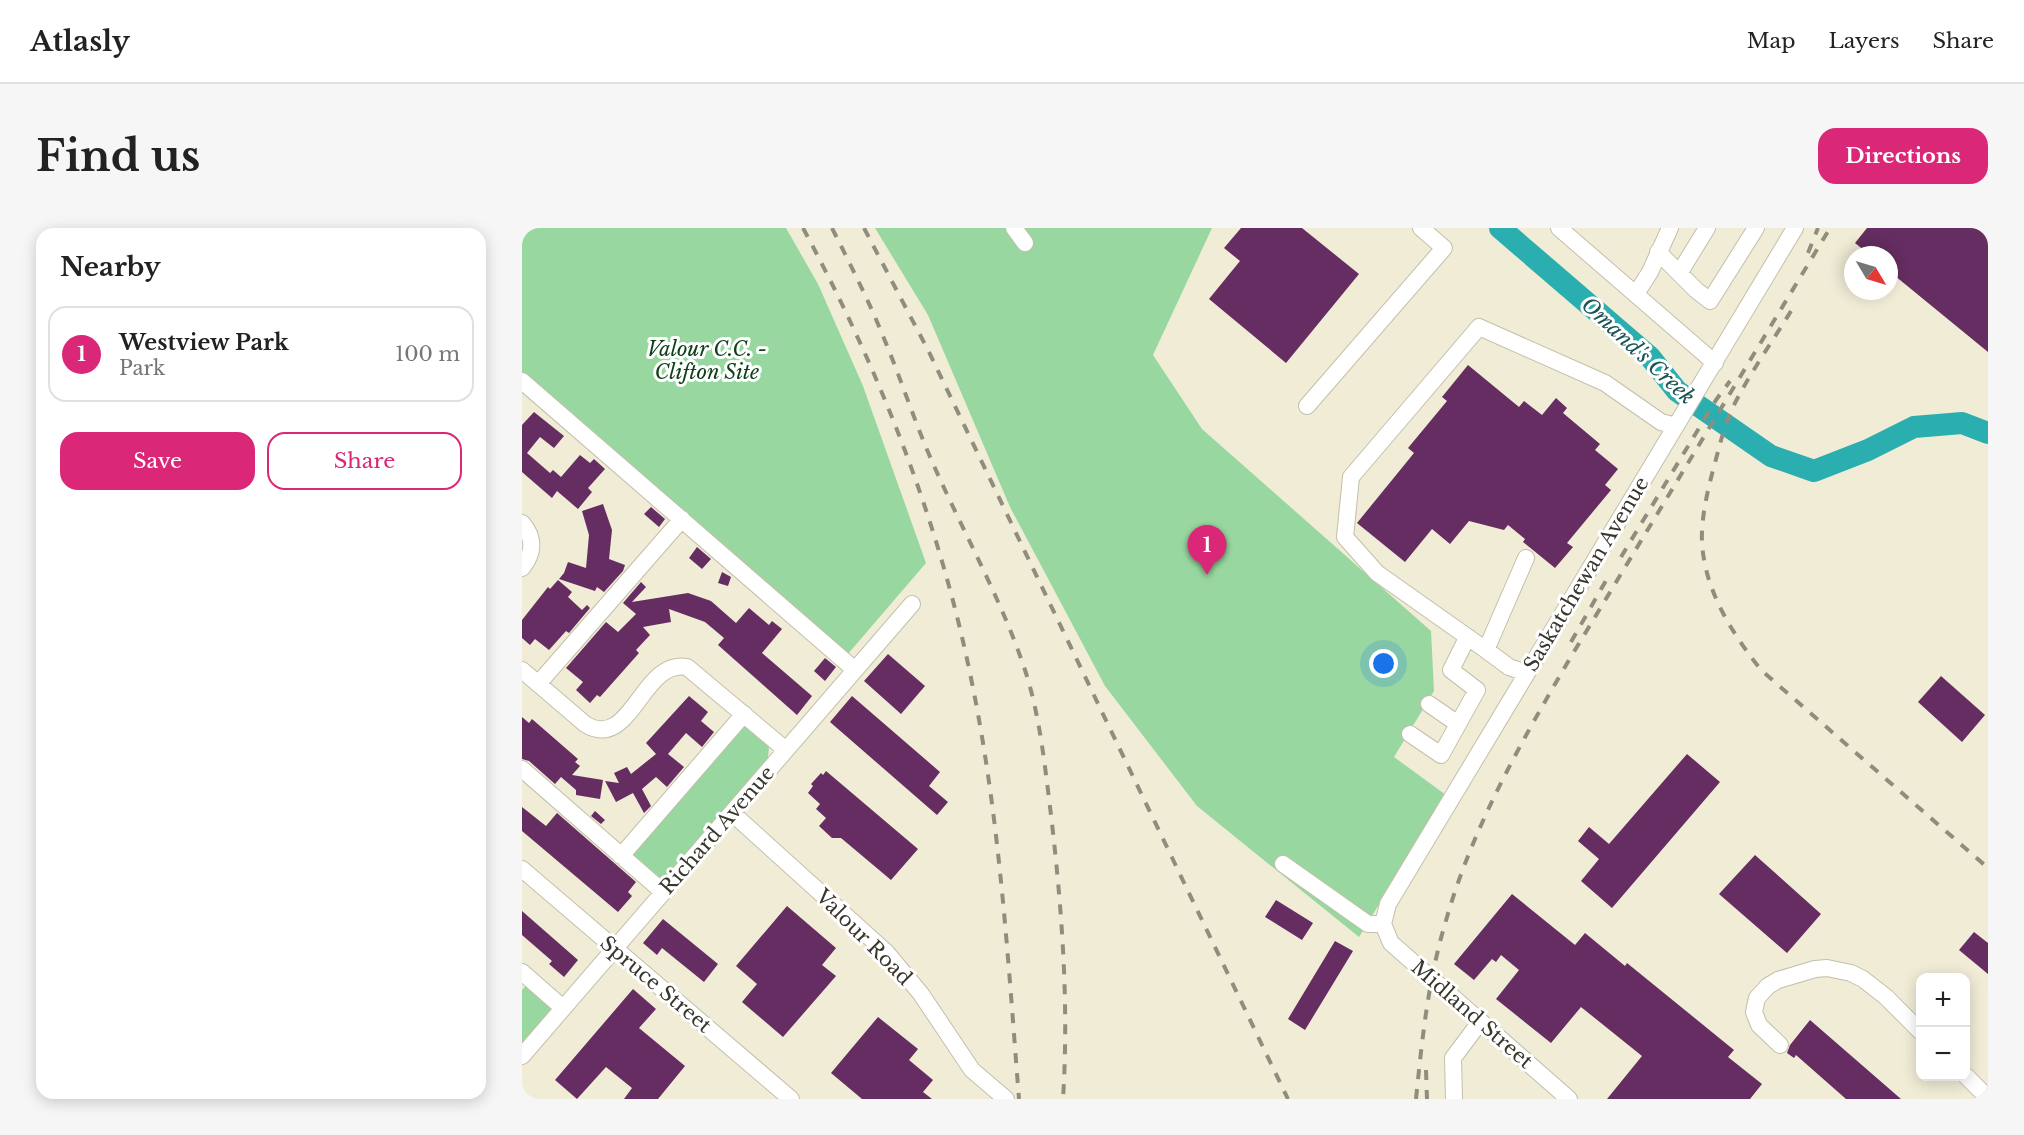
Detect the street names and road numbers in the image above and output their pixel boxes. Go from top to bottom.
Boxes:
street label: Saskatchewan Avenue [1518,472,1654,676]
street label: Richard Avenue [655,761,779,899]
street label: Valour Road [810,883,917,990]
street label: Spruce Street [596,931,717,1038]
street label: Midland Street [1406,955,1538,1073]

